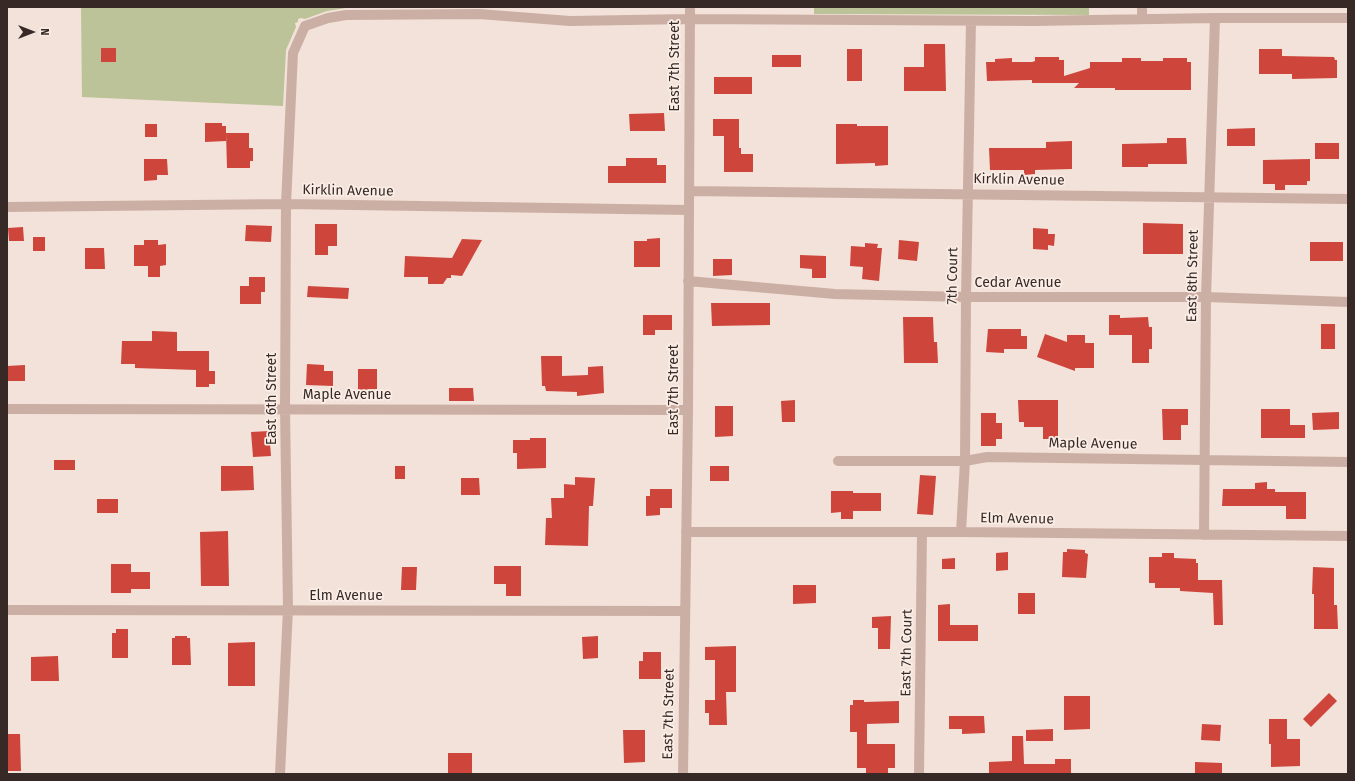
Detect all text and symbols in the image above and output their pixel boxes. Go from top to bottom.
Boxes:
north arrow [12,12,52,52]
street label: East 7th Street [667,20,683,112]
text: N [38,28,51,36]
street label: Kirklin Avenue [973,171,1065,189]
street label: Kirklin Avenue [302,182,394,200]
street label: East 8th Street [1184,229,1202,323]
street label: 7th Court [944,247,962,305]
street label: Cedar Avenue [975,275,1061,291]
street label: East 7th Street [666,344,682,436]
street label: East 6th Street [264,353,280,445]
street label: Maple Avenue [303,387,391,403]
street label: Maple Avenue [1049,435,1137,453]
street label: Elm Avenue [980,510,1054,528]
street label: Elm Avenue [309,588,383,604]
street label: East 7th Court [898,609,916,697]
street label: East 7th Street [660,668,678,760]

